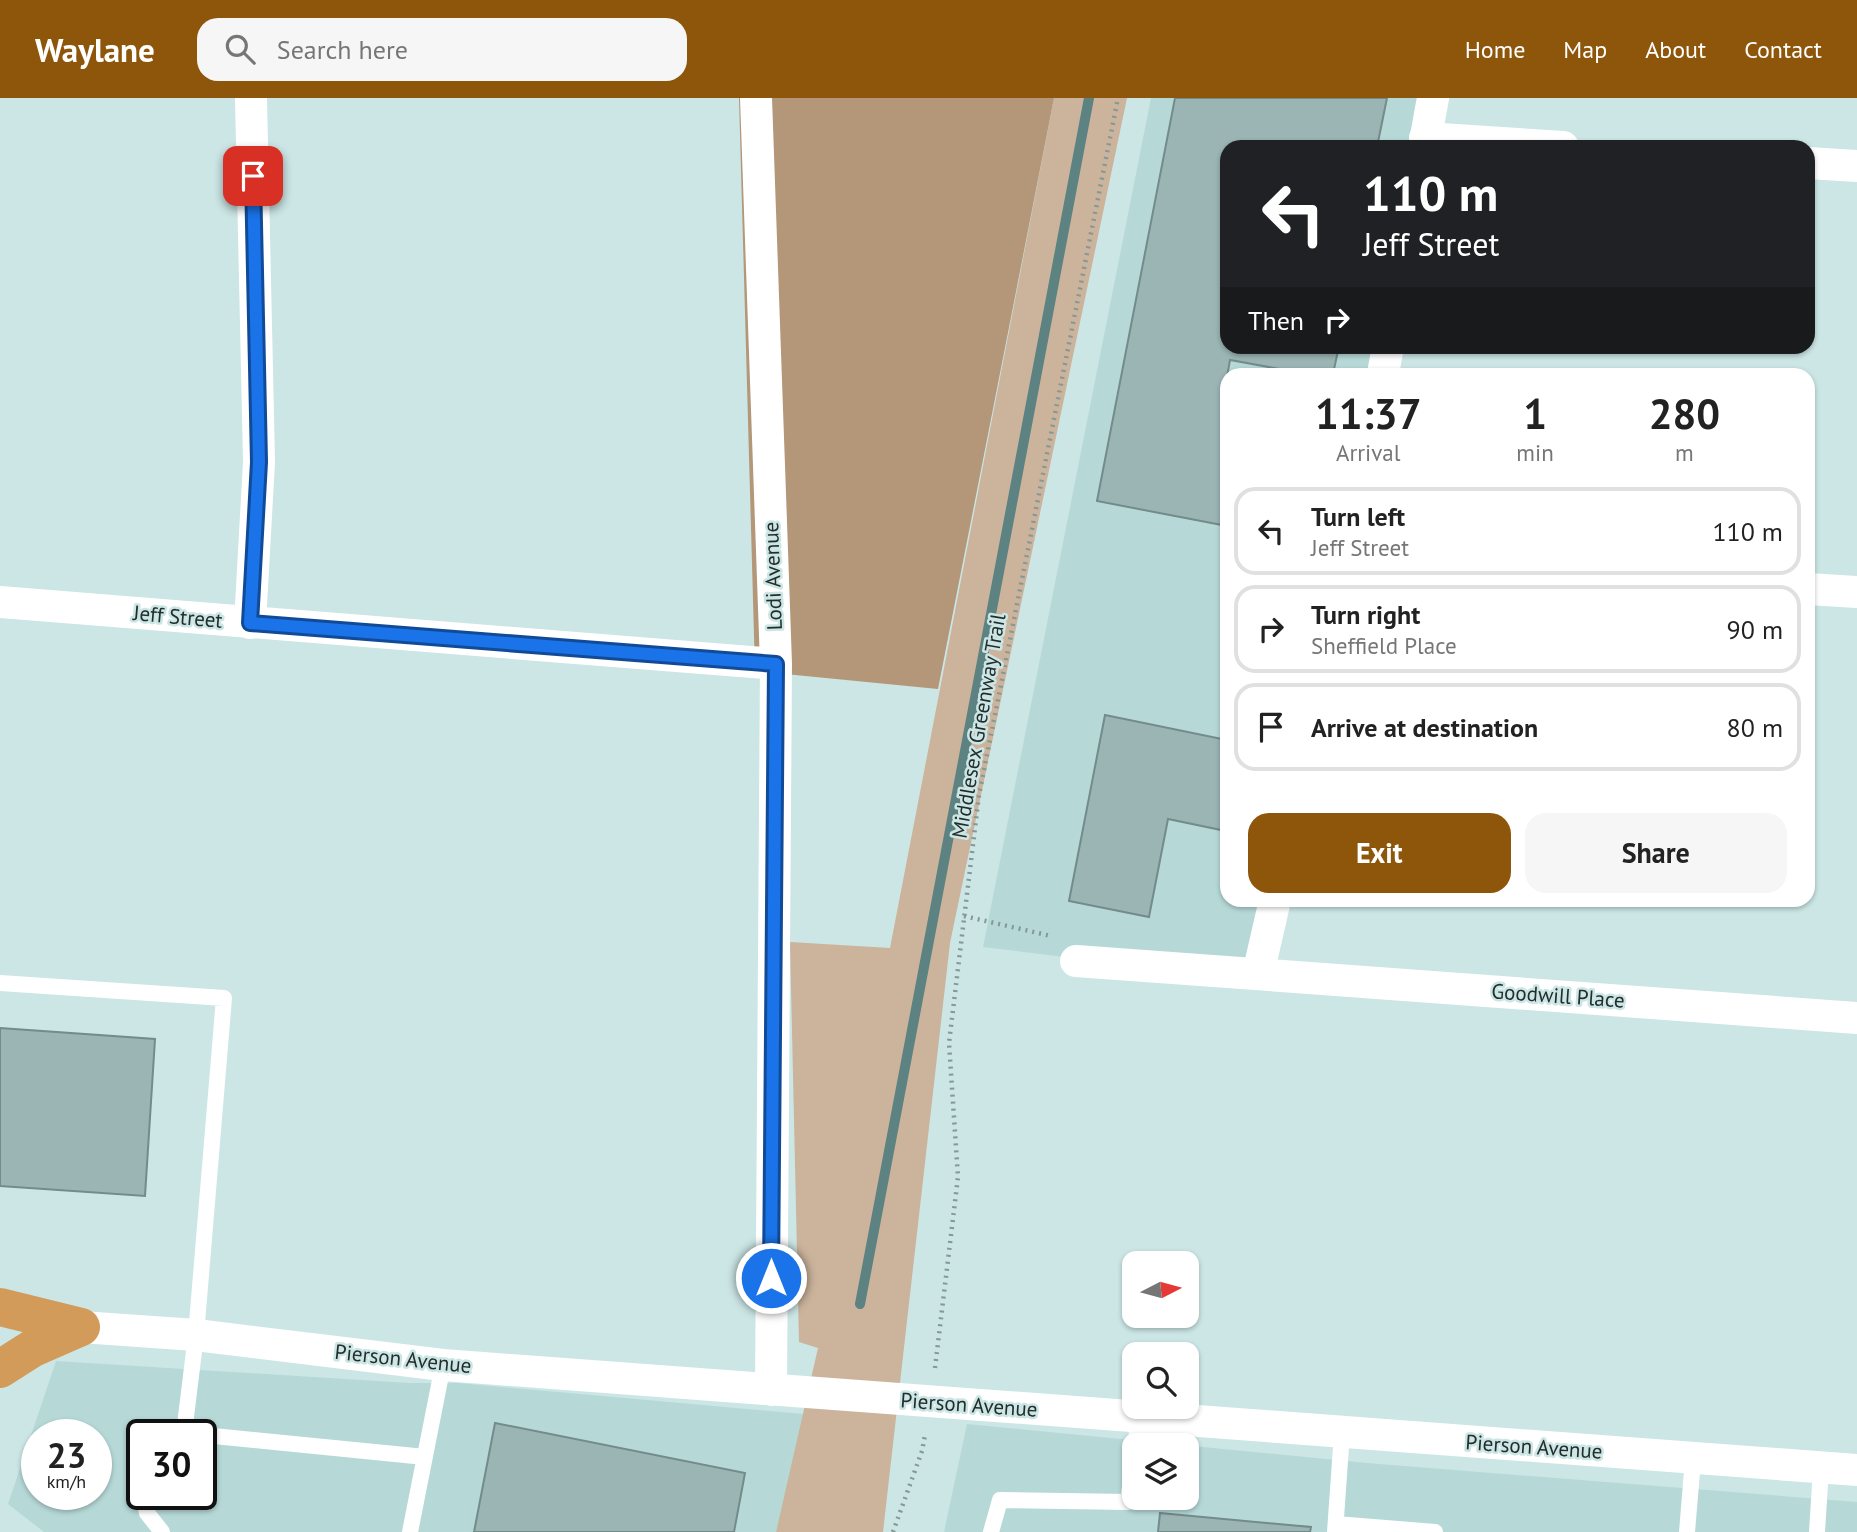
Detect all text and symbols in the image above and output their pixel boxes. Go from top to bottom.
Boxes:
search box [197,18,687,81]
text: Waylane [35,28,155,71]
icon: search [221,30,259,68]
text: Search here [277,33,408,66]
text: Home [1465,34,1525,65]
text: Map [1563,34,1607,65]
text: About [1645,34,1706,65]
text: Contact [1744,34,1822,65]
pin [223,146,283,206]
icon: arrive [234,157,272,195]
text: 110 m [1363,161,1498,225]
icon: left [1248,168,1339,259]
text: Jeff Street [1363,223,1499,265]
icon: right [1318,301,1356,339]
text: Then [1248,304,1304,337]
text: 11:37 [1315,386,1421,441]
text: 1 [1523,386,1547,441]
text: 280 [1649,386,1720,441]
text: Arrival [1336,438,1400,467]
text: min [1516,438,1554,467]
text: m [1675,438,1694,467]
text: Turn left [1311,500,1405,533]
icon: left [1252,512,1290,550]
text: 110 m [1712,515,1783,548]
street label: Lodi Avenue [757,521,788,631]
text: Jeff Street [1311,533,1409,562]
text: Turn right [1311,598,1420,631]
street label: Jeff Street [131,599,224,634]
icon: right [1252,610,1290,648]
street label: Middlesex Greenway Trail [945,611,1012,840]
text: 90 m [1727,613,1783,646]
text: Sheffield Place [1311,631,1457,660]
icon: arrive [1252,708,1290,746]
text: Arrive at destination [1311,711,1538,744]
text: 80 m [1727,711,1783,744]
button: Exit [1248,813,1511,893]
button: Share [1525,813,1787,893]
street label: Goodwill Place [1490,977,1626,1014]
position arrow [734,1241,808,1315]
north arrow [1122,1251,1199,1328]
map controls [1122,1251,1199,1510]
street label: Pierson Avenue [333,1338,473,1379]
button: search [1122,1342,1199,1419]
street label: Pierson Avenue [900,1386,1038,1423]
speed limit sign: 30 [126,1419,217,1510]
street label: Pierson Avenue [1465,1428,1603,1465]
text: 23 [47,1432,86,1478]
button: layers [1122,1433,1199,1510]
text: km/h [47,1470,86,1493]

